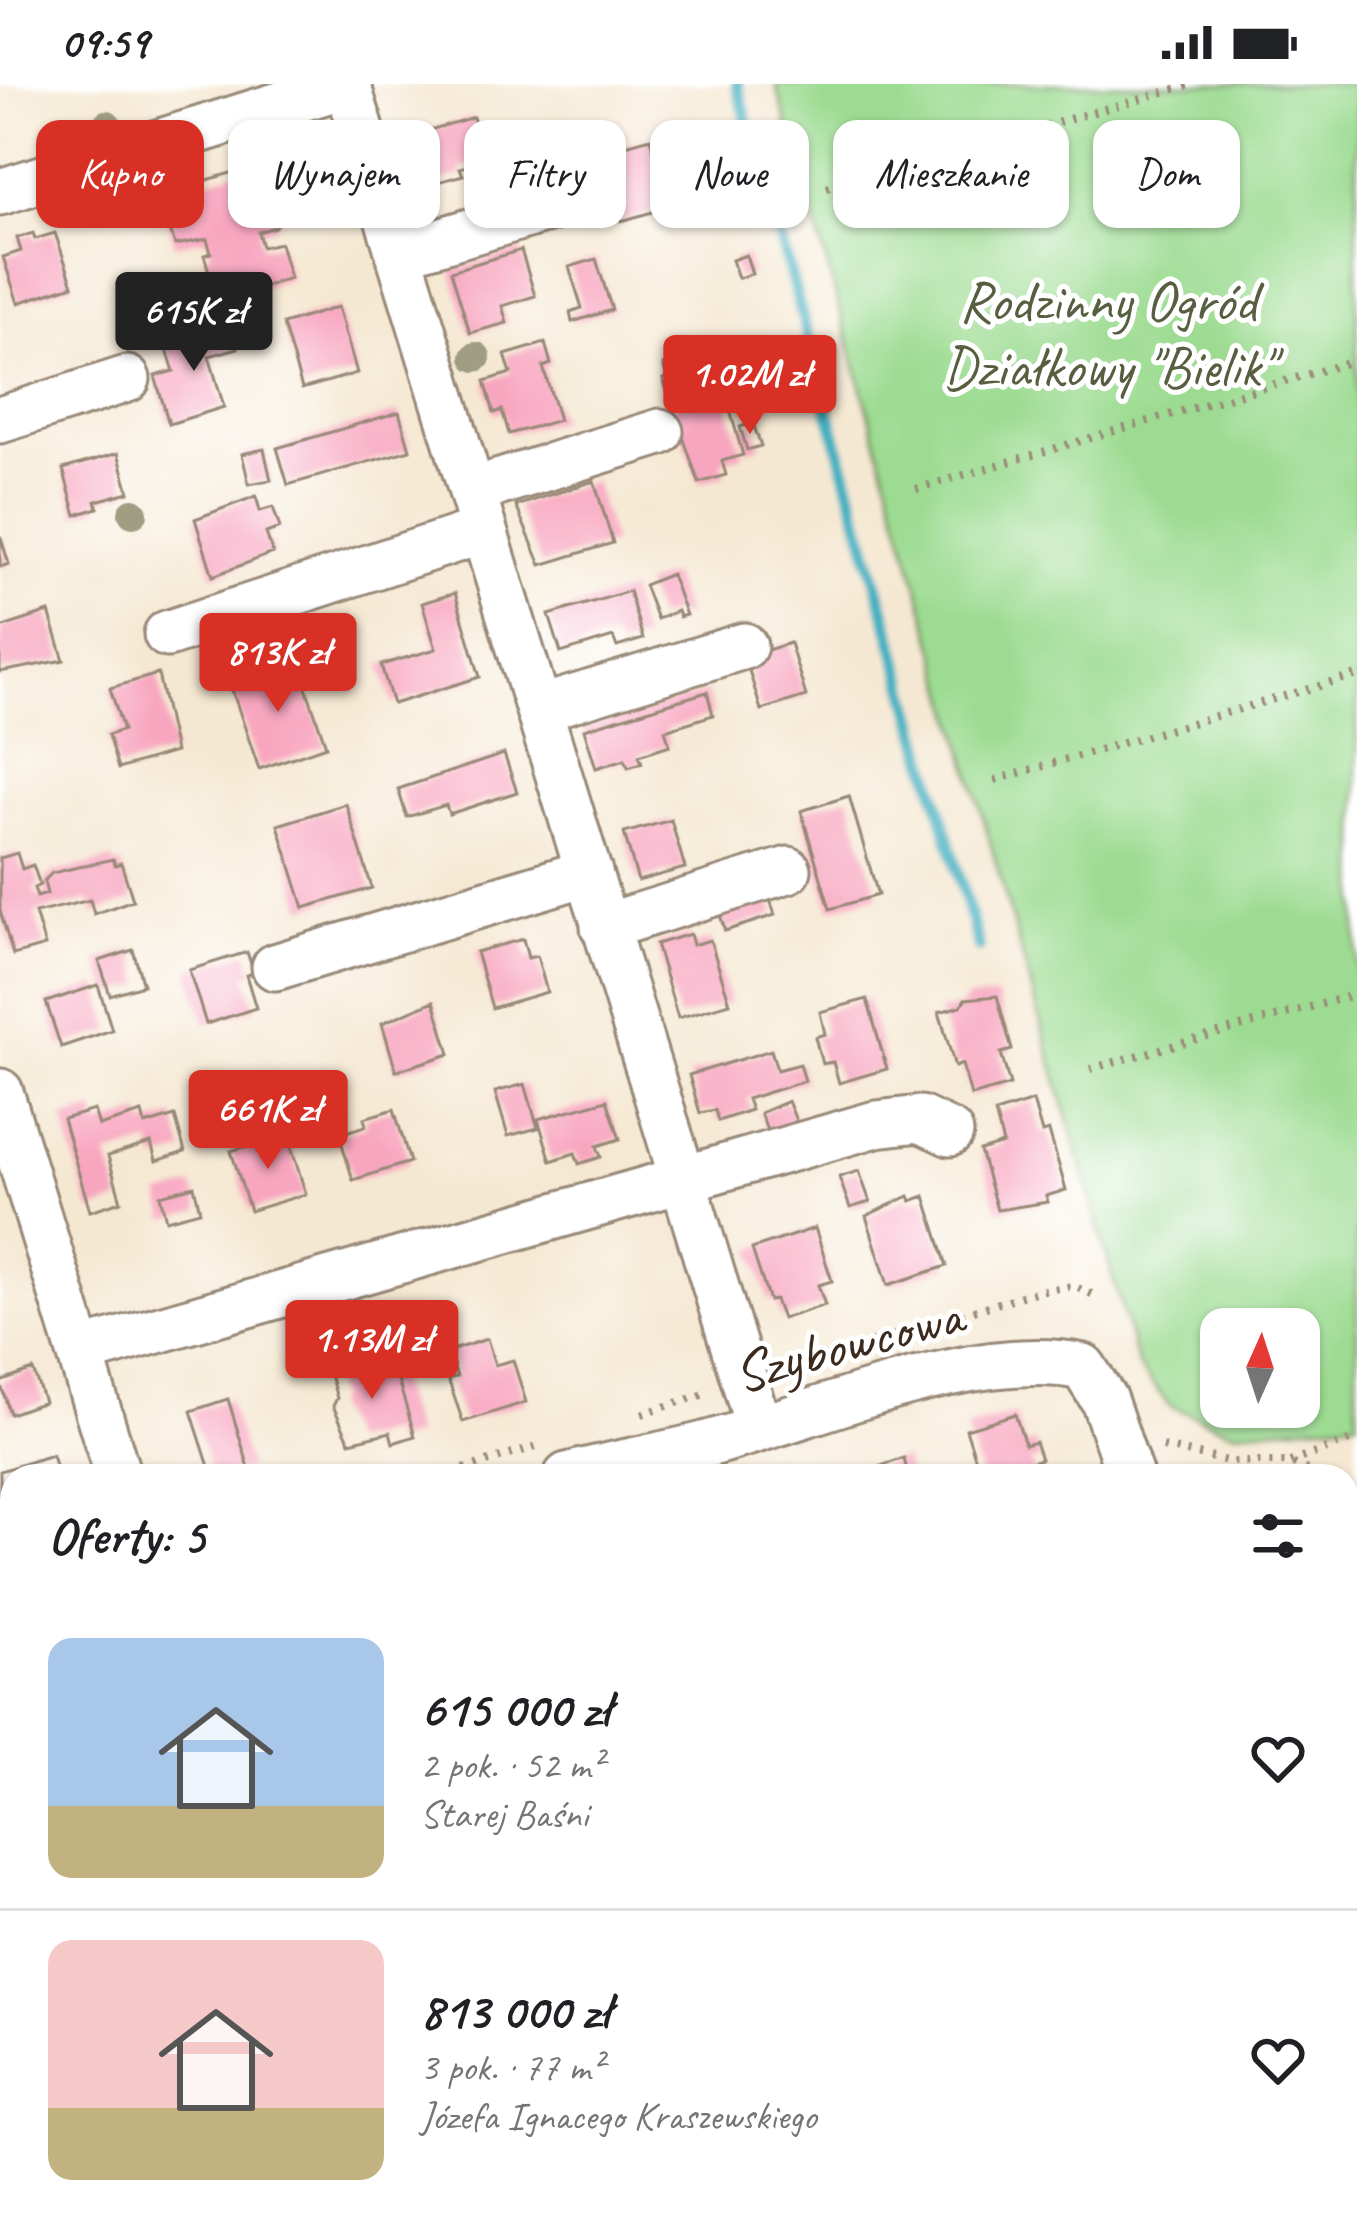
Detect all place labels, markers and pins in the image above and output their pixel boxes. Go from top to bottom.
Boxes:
pin: 615K zł [83,272,305,374]
pin: 1.02M zł [626,335,874,437]
pin: 813K zł [167,613,389,715]
pin: 661K zł [157,1070,379,1172]
pin: 1.13M zł [248,1300,496,1402]

